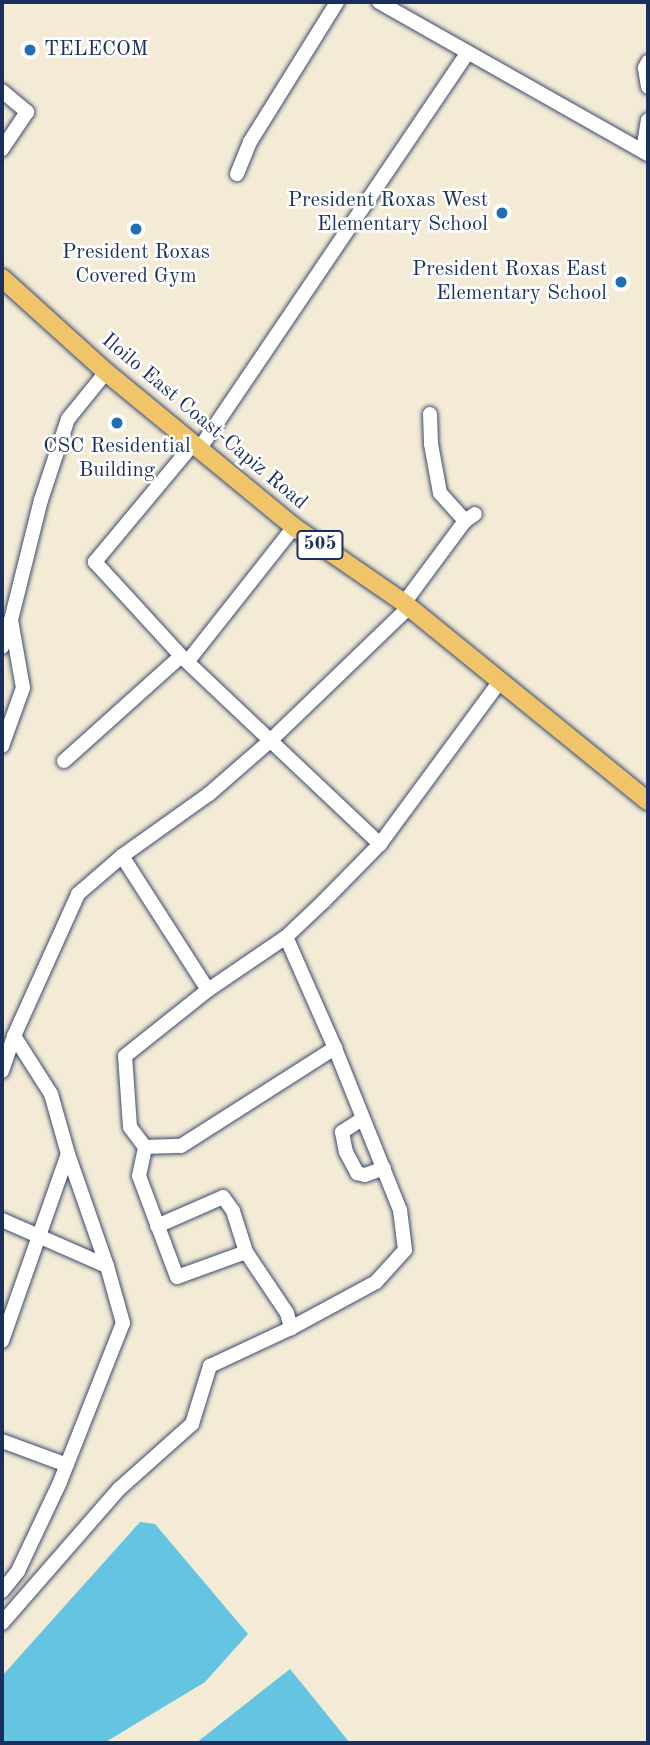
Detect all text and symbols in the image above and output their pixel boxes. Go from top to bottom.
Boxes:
place label: TELECOM [44,37,148,63]
marker: TELECOM [22,42,38,58]
place label: President Roxas West Elementary School [288,188,488,238]
marker: President Roxas West Elementary School [494,205,510,221]
marker: President Roxas Covered Gym [128,221,144,237]
place label: President Roxas Covered Gym [62,240,210,290]
place label: President Roxas East Elementary School [412,257,607,307]
marker: President Roxas East Elementary School [613,274,629,290]
street label: Iloilo East Coast-Capiz Road [96,328,312,516]
marker: CSC Residential Building [109,415,125,431]
place label: CSC Residential Building [43,434,191,484]
road number: 505 [296,530,344,560]

